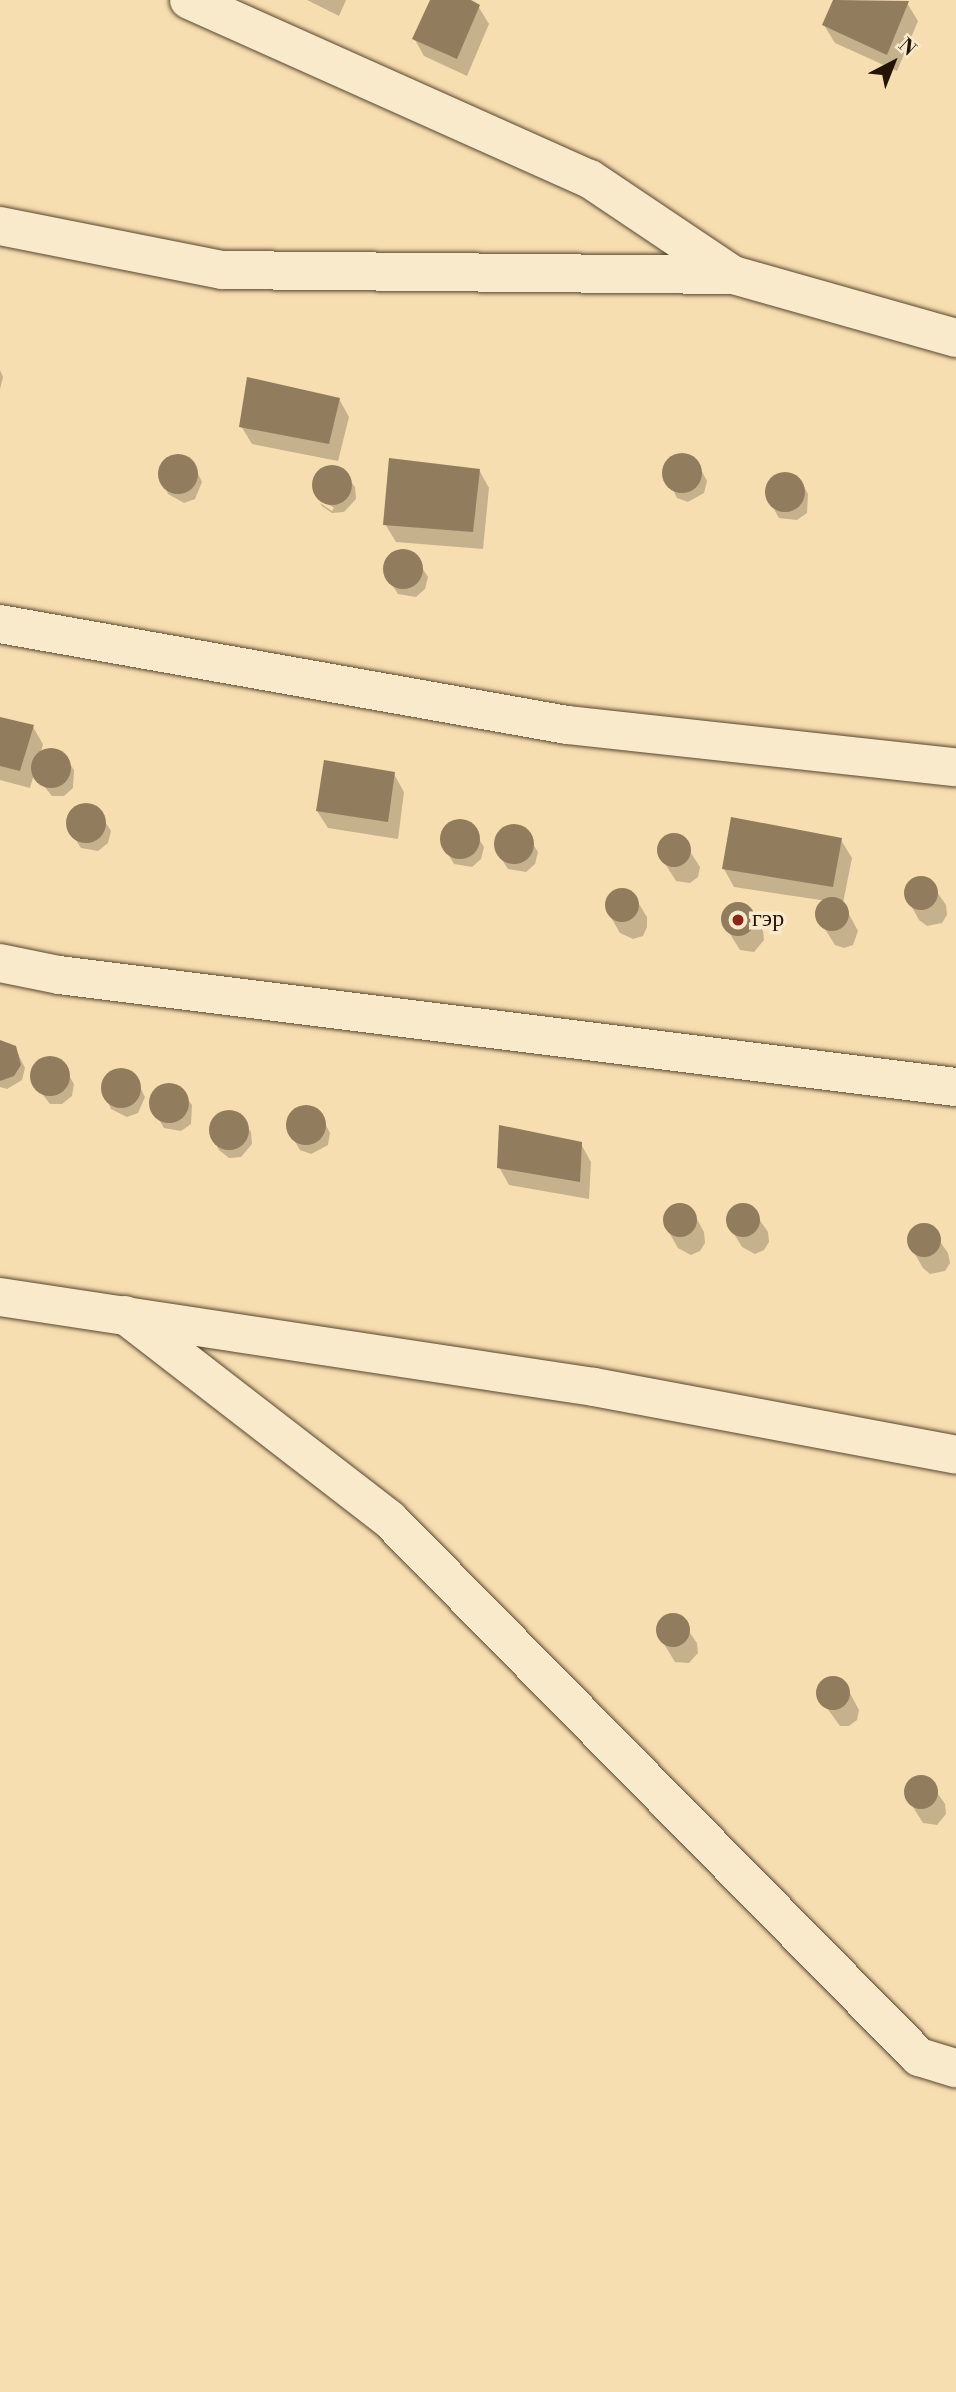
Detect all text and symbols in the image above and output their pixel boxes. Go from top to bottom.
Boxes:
north arrow [858,28,928,98]
text: N [893,33,921,61]
place label: гэр [752,906,784,934]
marker: гэр [730,912,746,928]

